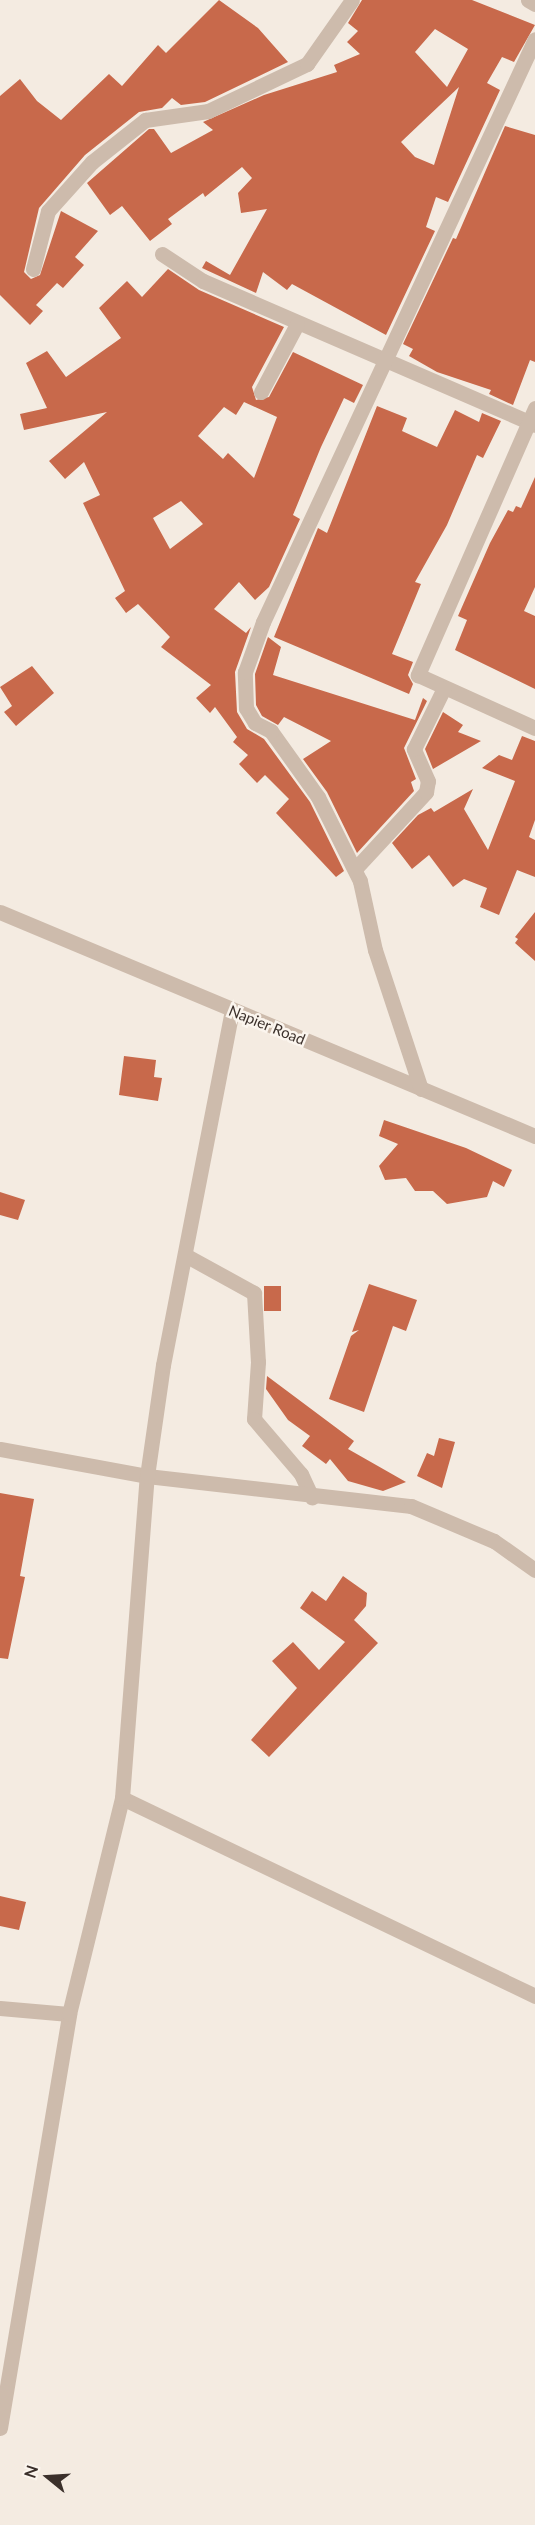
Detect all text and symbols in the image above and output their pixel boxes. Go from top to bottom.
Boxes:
street label: Napier Road [226,1001,308,1049]
north arrow [18,2447,78,2507]
text: N [19,2462,41,2480]

